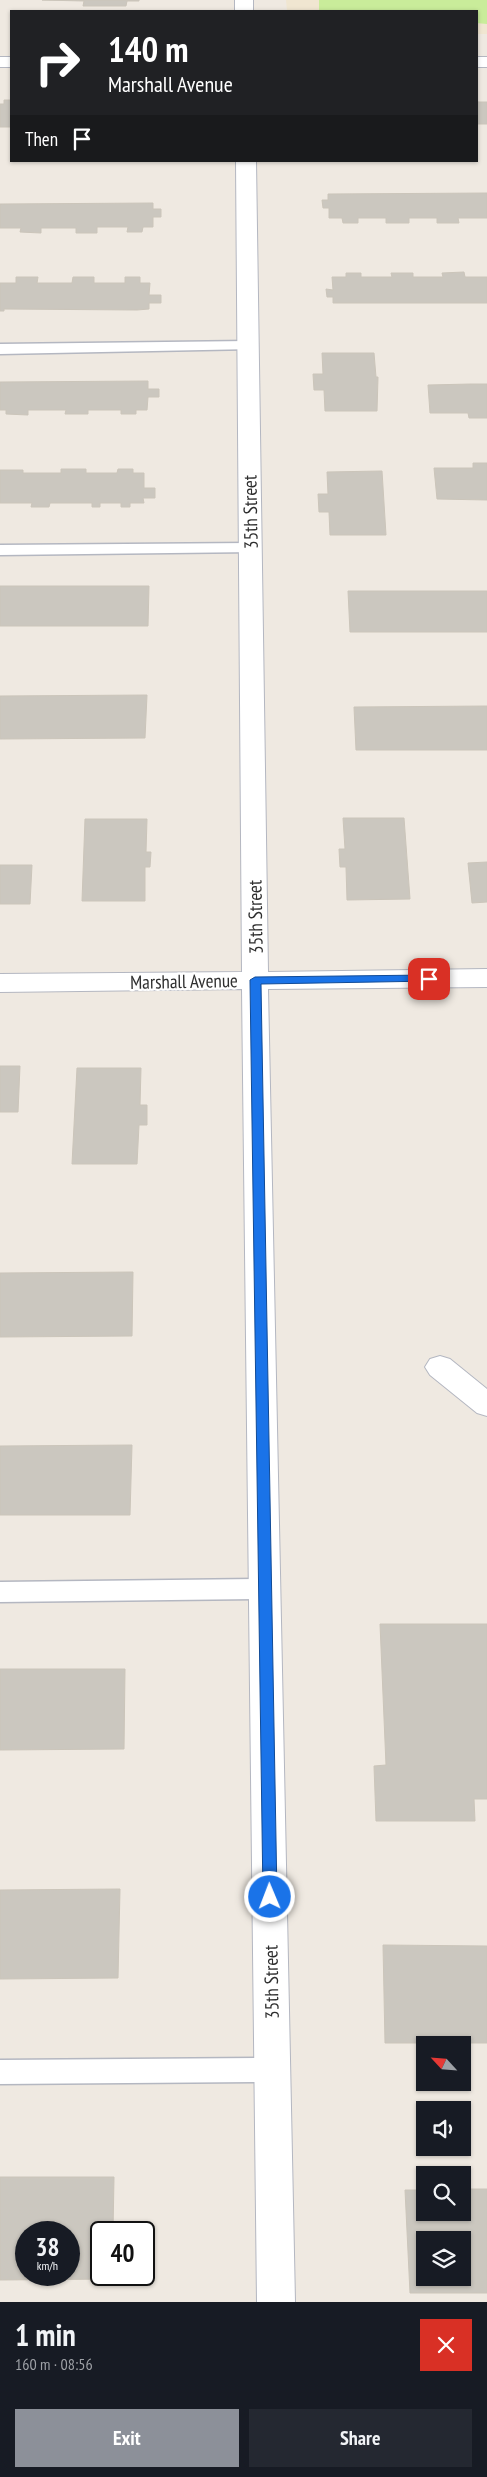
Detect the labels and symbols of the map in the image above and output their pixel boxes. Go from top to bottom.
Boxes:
street label: 35th Street [237,474,263,549]
street label: 35th Street [242,879,268,954]
pin [408,958,450,1000]
street label: Marshall Avenue [130,968,238,994]
position arrow [243,1870,295,1922]
street label: 35th Street [258,1944,284,2019]
north arrow [416,2036,471,2091]
speed limit sign: 40 [90,2221,155,2286]

